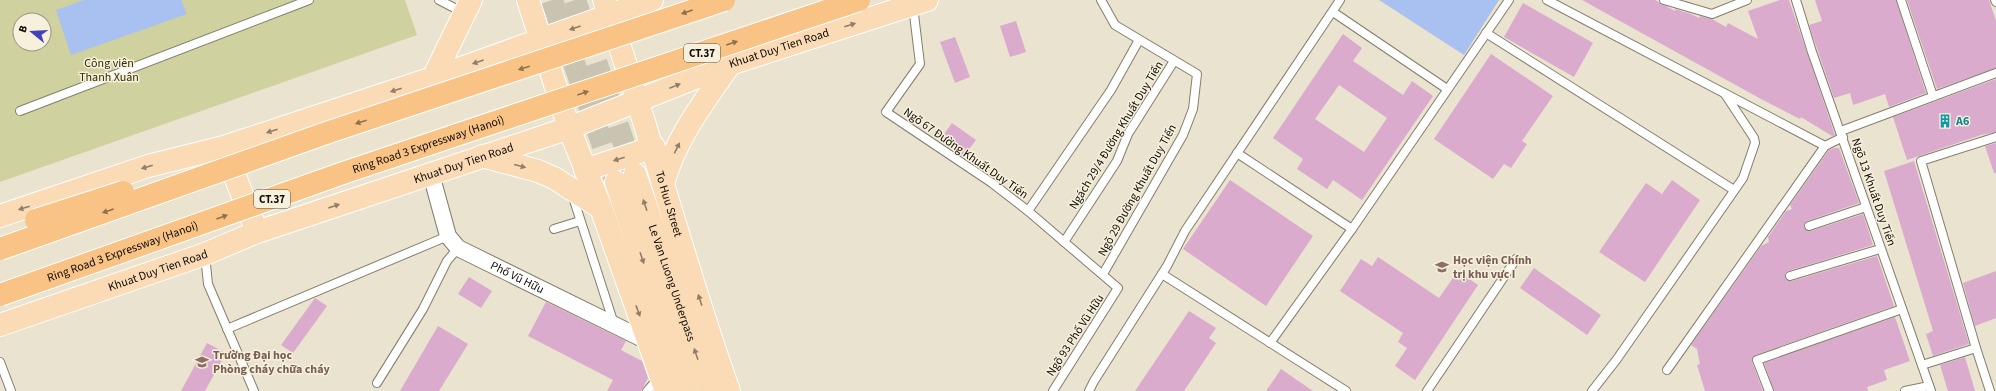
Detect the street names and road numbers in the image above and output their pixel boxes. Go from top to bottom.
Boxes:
street label: Khuat Duy Tien Road [727,24,831,73]
road number: CT.37 [684,44,720,62]
street label: Ngách 29/4 Đường Khuất Duy Tiến [1065,58,1168,213]
street label: Ngõ 67 Đường Khuất Duy Tiến [900,104,1031,203]
street label: Ring Road 3 Expressway (Hanoi) [350,112,507,178]
street label: Ngõ 29 Đường Khuất Duy Tiến [1094,121,1181,259]
street label: Ngõ 13 Khuất Duy Tiến [1847,136,1900,248]
street label: Khuat Duy Tien Road [411,139,516,188]
street label: To Huu Street [651,169,687,239]
road number: CT.37 [254,190,290,208]
street label: Ring Road 3 Expressway (Hanoi) [45,217,201,287]
street label: Le Van Luong Underpass [644,222,699,344]
street label: Khuat Duy Tien Road [106,246,210,296]
street label: Phố Vũ Hữu [487,257,547,298]
street label: Ngõ 93 Phố Vũ Hữu [1042,291,1108,380]

